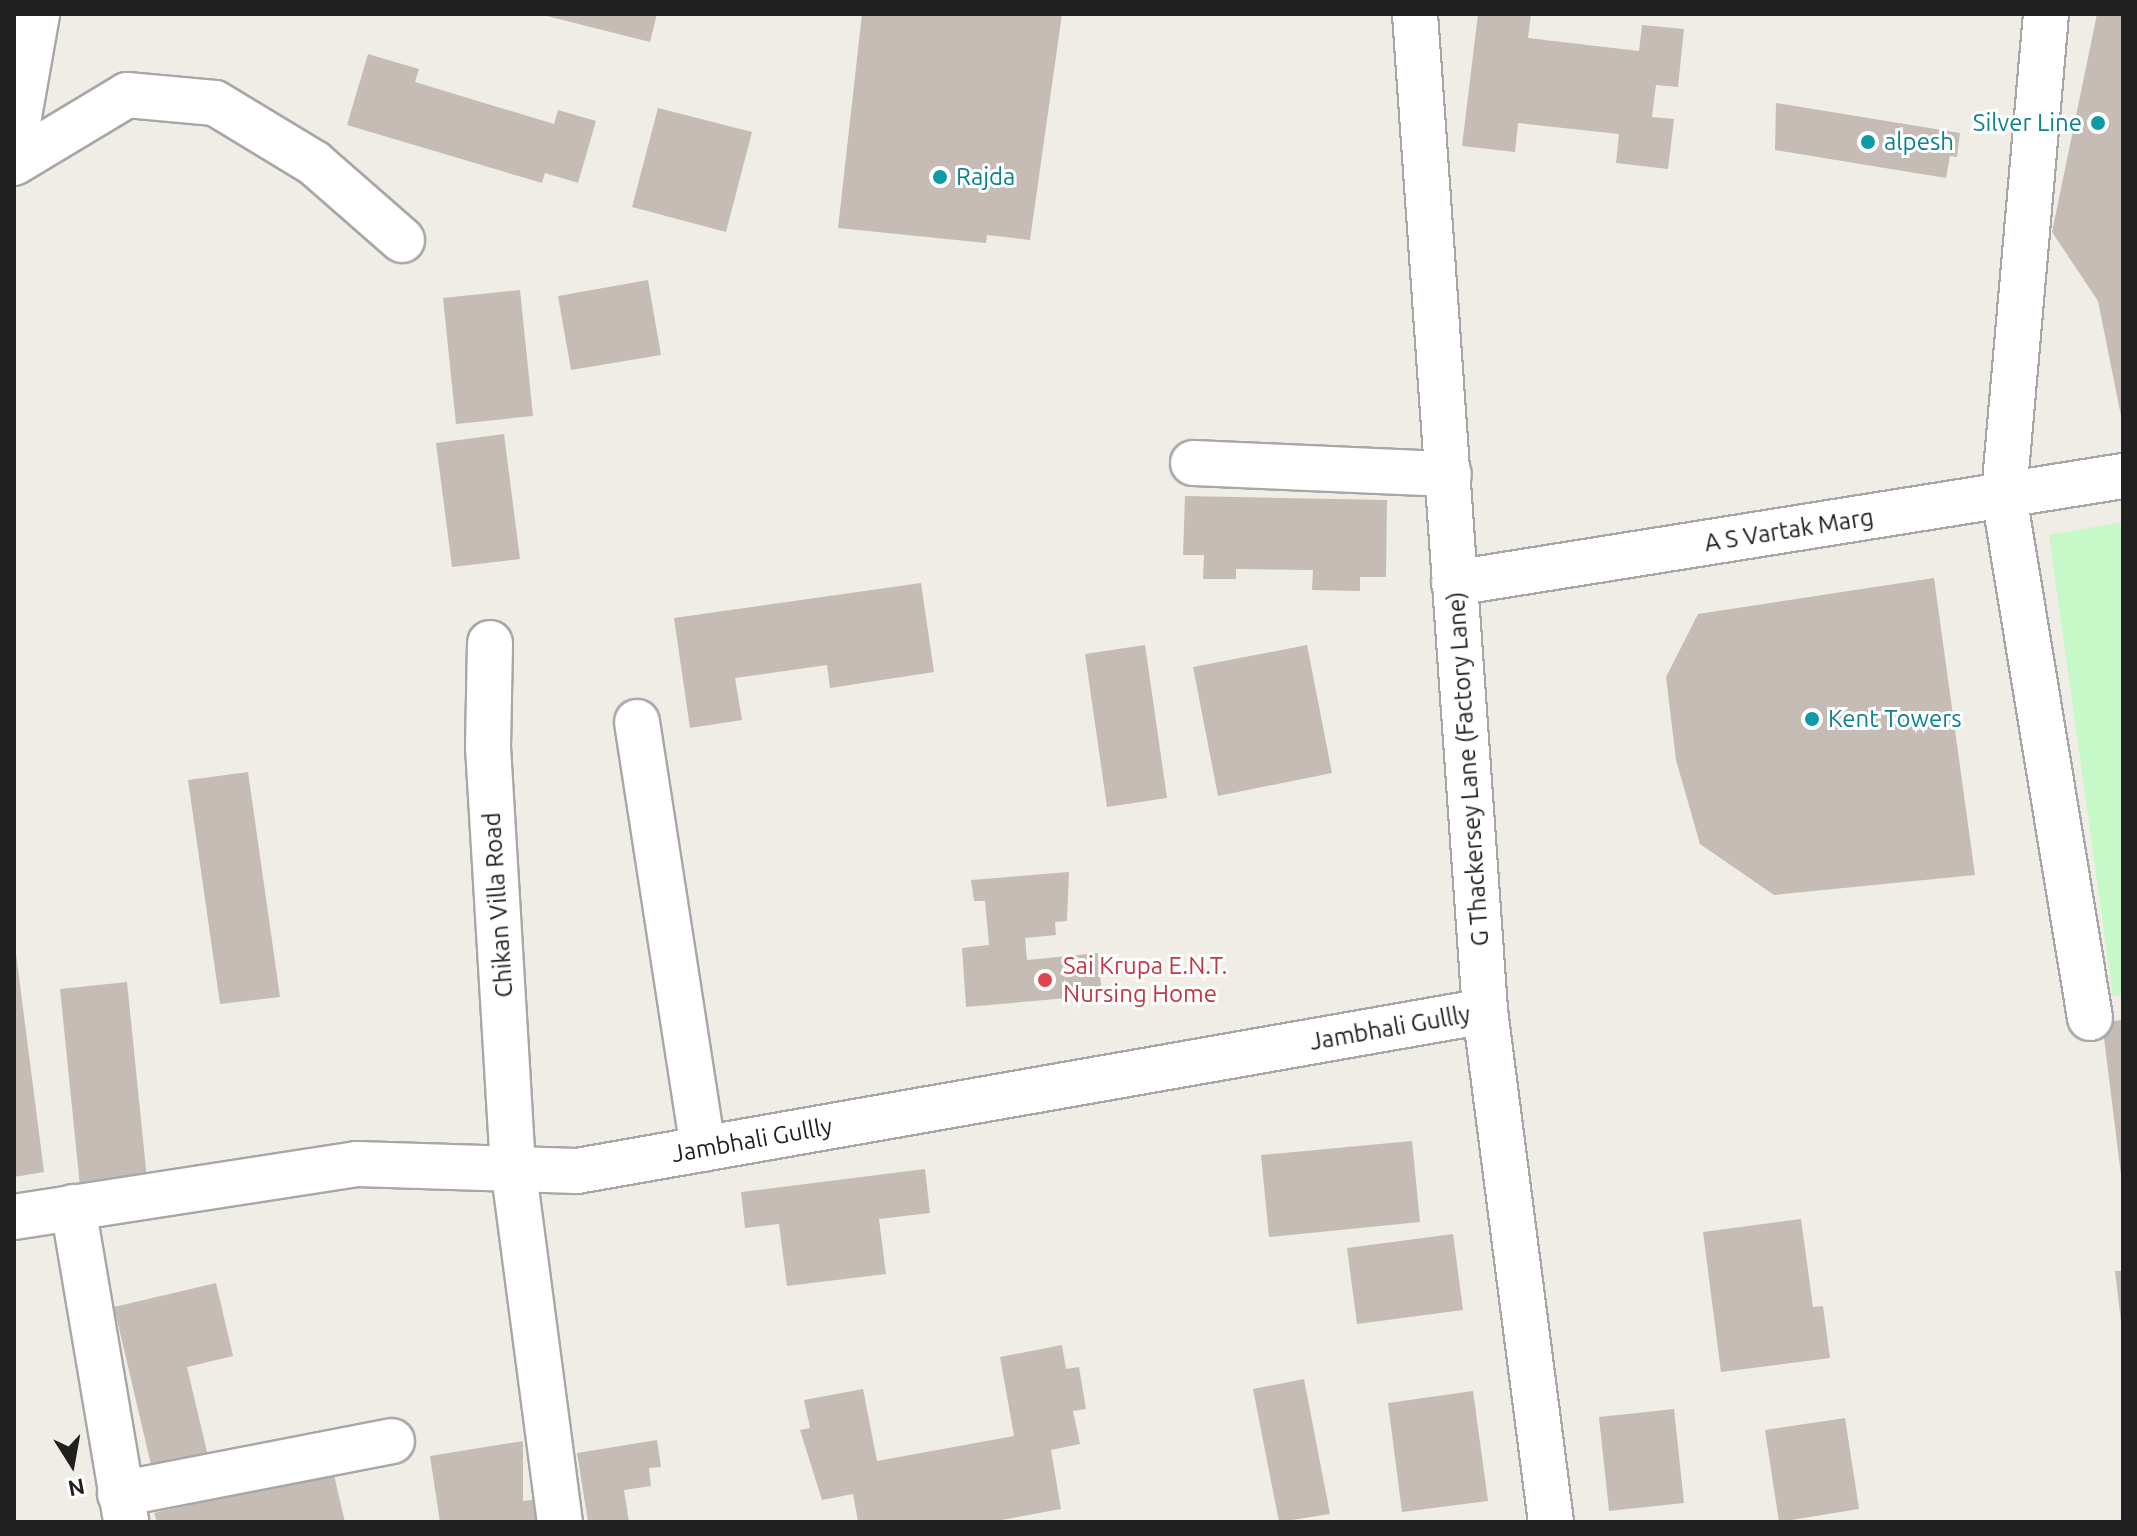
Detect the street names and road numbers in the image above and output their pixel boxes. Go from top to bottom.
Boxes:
street label: A S Vartak Marg [1702,502,1876,558]
street label: G Thackersey Lane (Factory Lane) [1441,591,1495,947]
street label: Chikan Villa Road [477,811,519,999]
street label: Jambhali Gullly [1307,1000,1473,1056]
street label: Jambhali Gullly [669,1112,835,1168]

